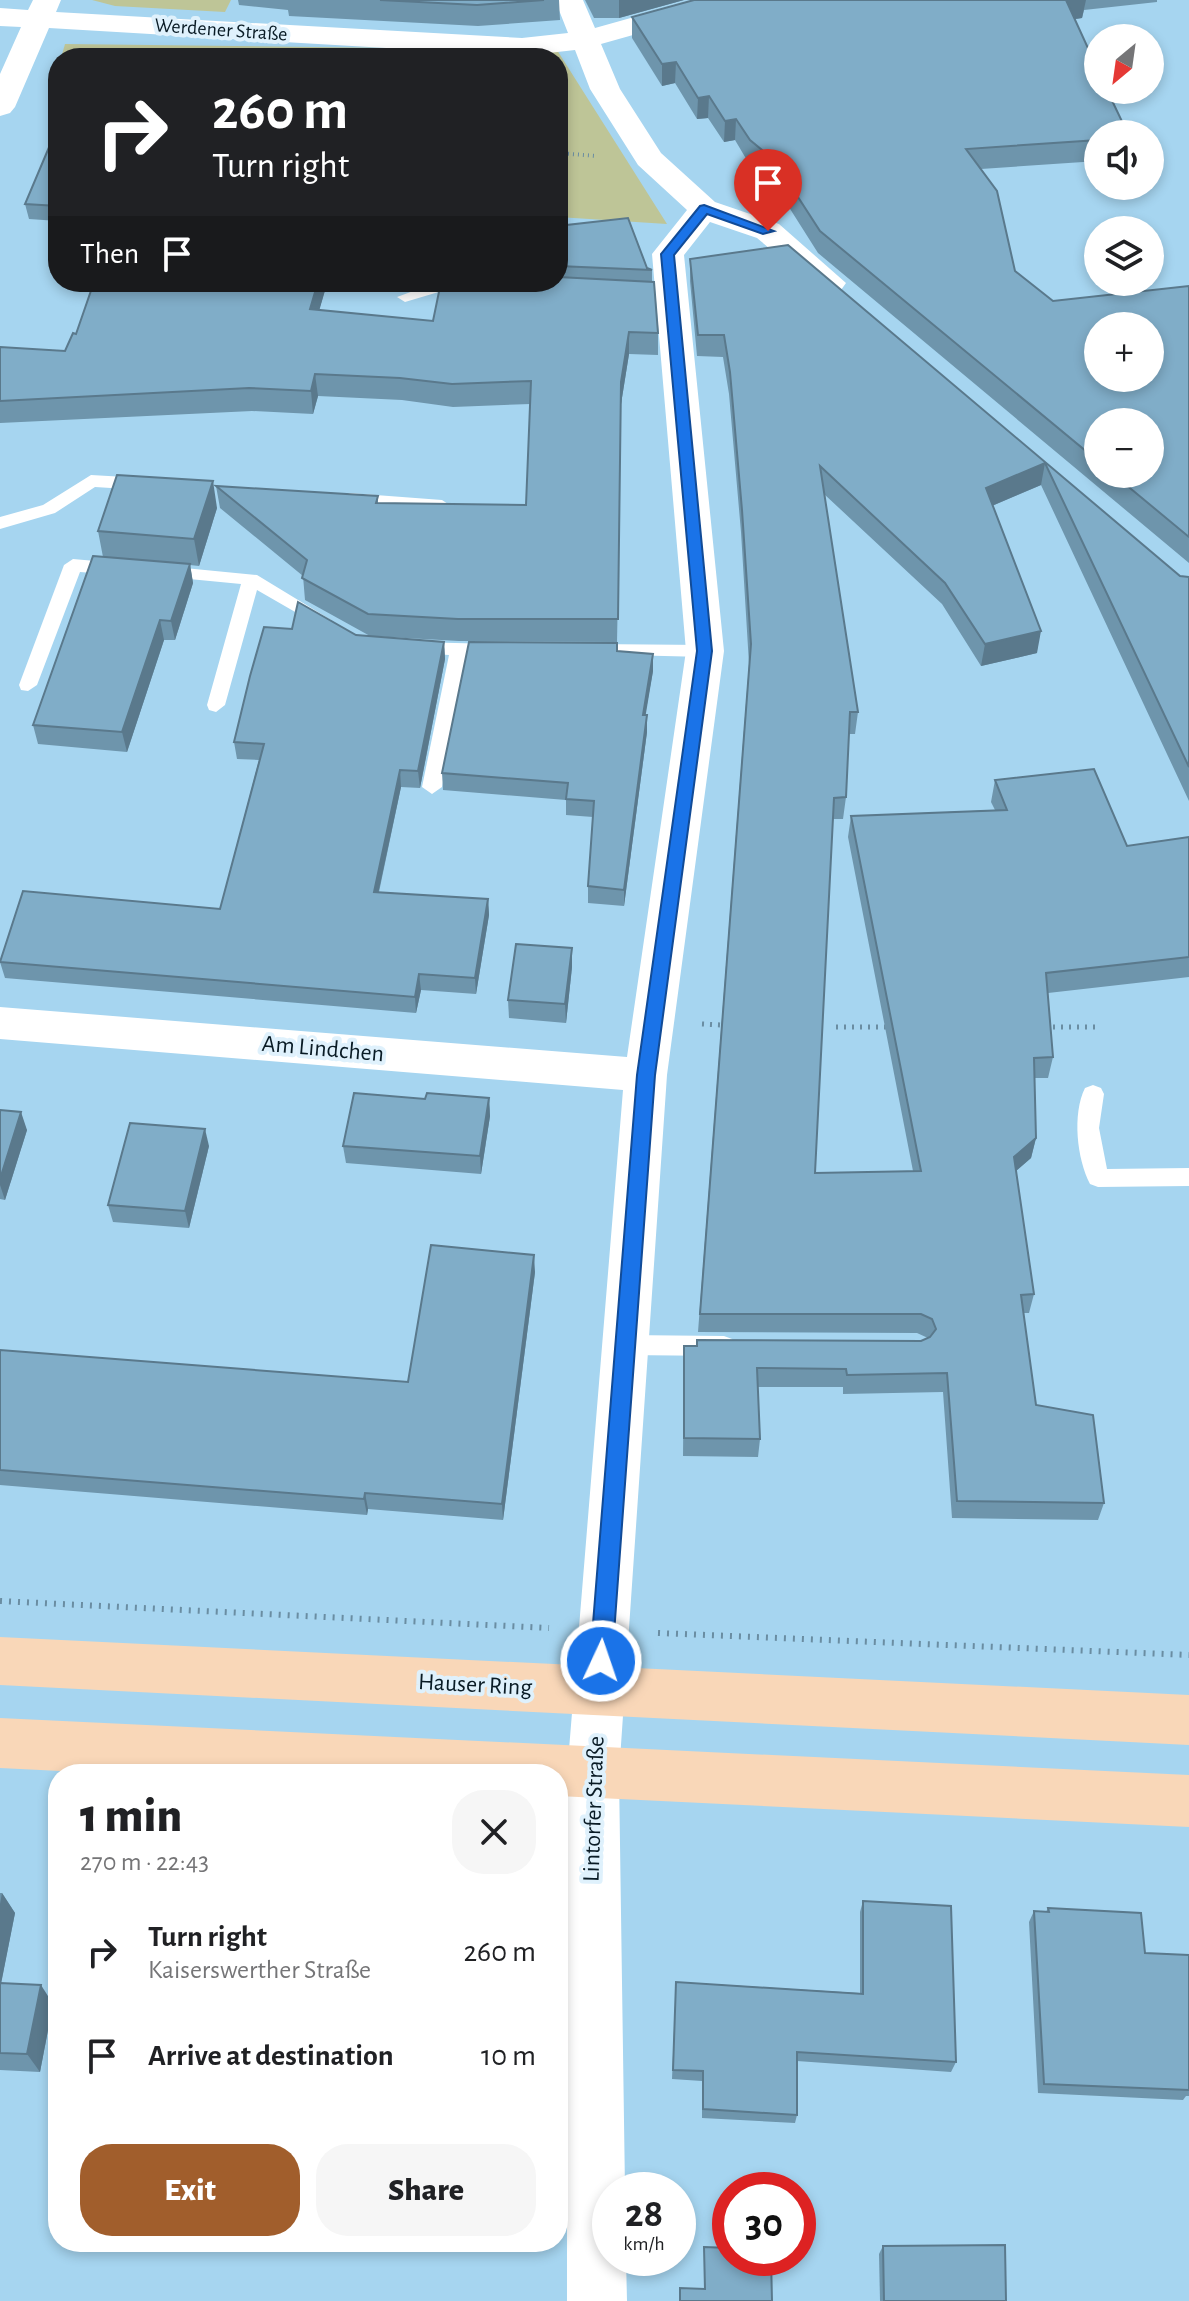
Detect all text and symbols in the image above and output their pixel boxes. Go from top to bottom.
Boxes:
street label: Werdener Straße [154,15,288,45]
north arrow [1084,24,1164,104]
map controls [1084,24,1164,488]
icon: right [80,80,184,184]
text: 260 m [212,83,348,139]
button: sound [1084,120,1164,200]
text: Turn right [212,148,349,184]
pin [734,149,802,231]
icon: arrive [746,161,790,205]
button: layers [1084,216,1164,296]
icon: arrive [155,232,199,276]
text: Then [80,239,139,269]
button: + [1084,312,1164,392]
button: − [1084,408,1164,488]
street label: Am Lindchen [261,1032,385,1066]
position arrow [559,1619,643,1703]
street label: Hauser Ring [417,1670,533,1700]
street label: Lintorfer Straße [579,1735,609,1883]
button: close [452,1790,536,1874]
text: 1 min [80,1793,182,1841]
text: 270 m · 22:43 [80,1849,209,1875]
text: Turn right [148,1922,267,1952]
icon: right [80,1930,124,1974]
text: 260 m [463,1937,536,1967]
text: Kaiserswerther Straße [148,1957,371,1983]
icon: arrive [80,2034,124,2078]
text: Arrive at destination [148,2041,394,2071]
text: 10 m [481,2041,536,2071]
button: Exit [80,2144,300,2236]
button: Share [316,2144,536,2236]
speed limit sign: 30 [712,2172,816,2276]
text: 28 [625,2194,663,2234]
text: km/h [623,2234,665,2254]

